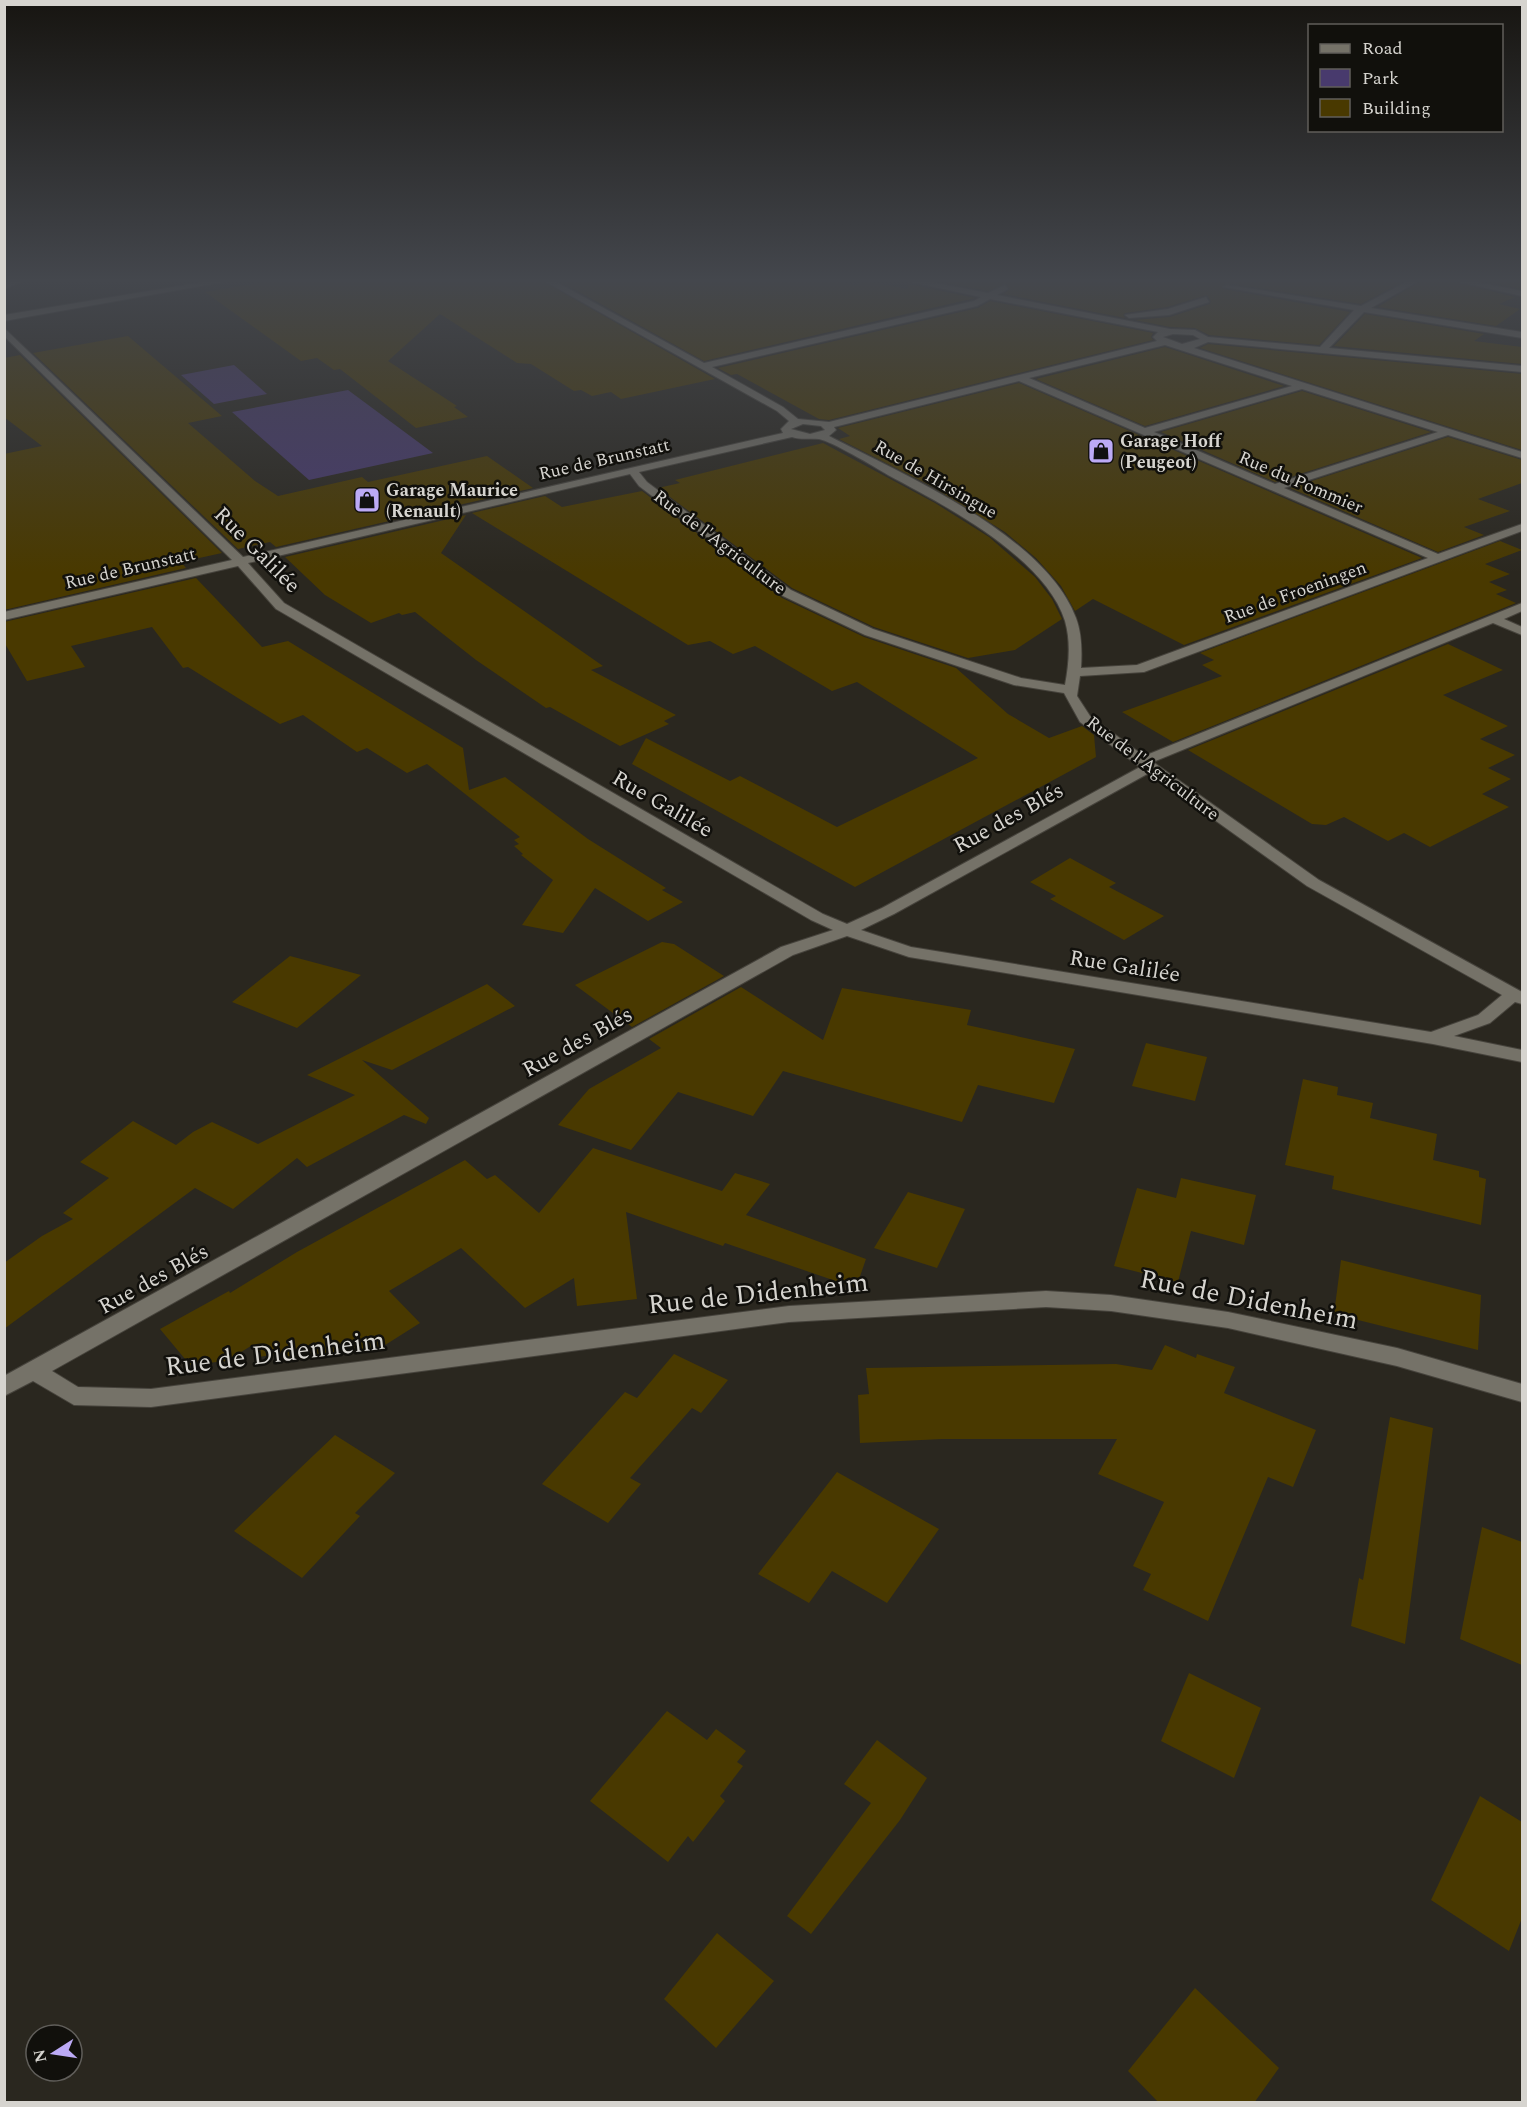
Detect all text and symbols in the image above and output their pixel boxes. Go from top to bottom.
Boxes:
legend [1308,24,1503,132]
text: Road [1362,35,1403,62]
text: Park [1362,65,1399,92]
text: Building [1362,95,1431,122]
place label: Garage Hoff (Peugeot) [1120,428,1223,476]
street label: Rue de Brunstatt [536,431,672,488]
street label: Rue de Hirsingue [869,433,1002,526]
shop icon: Garage Hoff (Peugeot) [1086,436,1116,466]
street label: Rue du Pommier [1234,444,1367,521]
place label: Garage Maurice (Renault) [386,477,518,525]
street label: Rue de l'Agriculture [648,483,792,601]
shop icon: Garage Maurice (Renault) [352,485,382,515]
street label: Rue Galilée [206,499,308,601]
street label: Rue de Brunstatt [62,540,198,597]
street label: Rue de Froeningen [1220,554,1370,631]
street label: Rue de l'Agriculture [1081,709,1225,827]
street label: Rue Galilée [606,762,719,847]
street label: Rue des Blés [947,774,1070,862]
street label: Rue Galilée [1067,941,1183,992]
street label: Rue des Blés [516,998,639,1086]
street label: Rue des Blés [92,1235,215,1323]
street label: Rue de Didenheim [1136,1258,1362,1342]
street label: Rue de Didenheim [646,1262,870,1326]
street label: Rue de Didenheim [163,1320,388,1388]
north arrow [24,2023,84,2083]
text: N [27,2047,53,2065]

